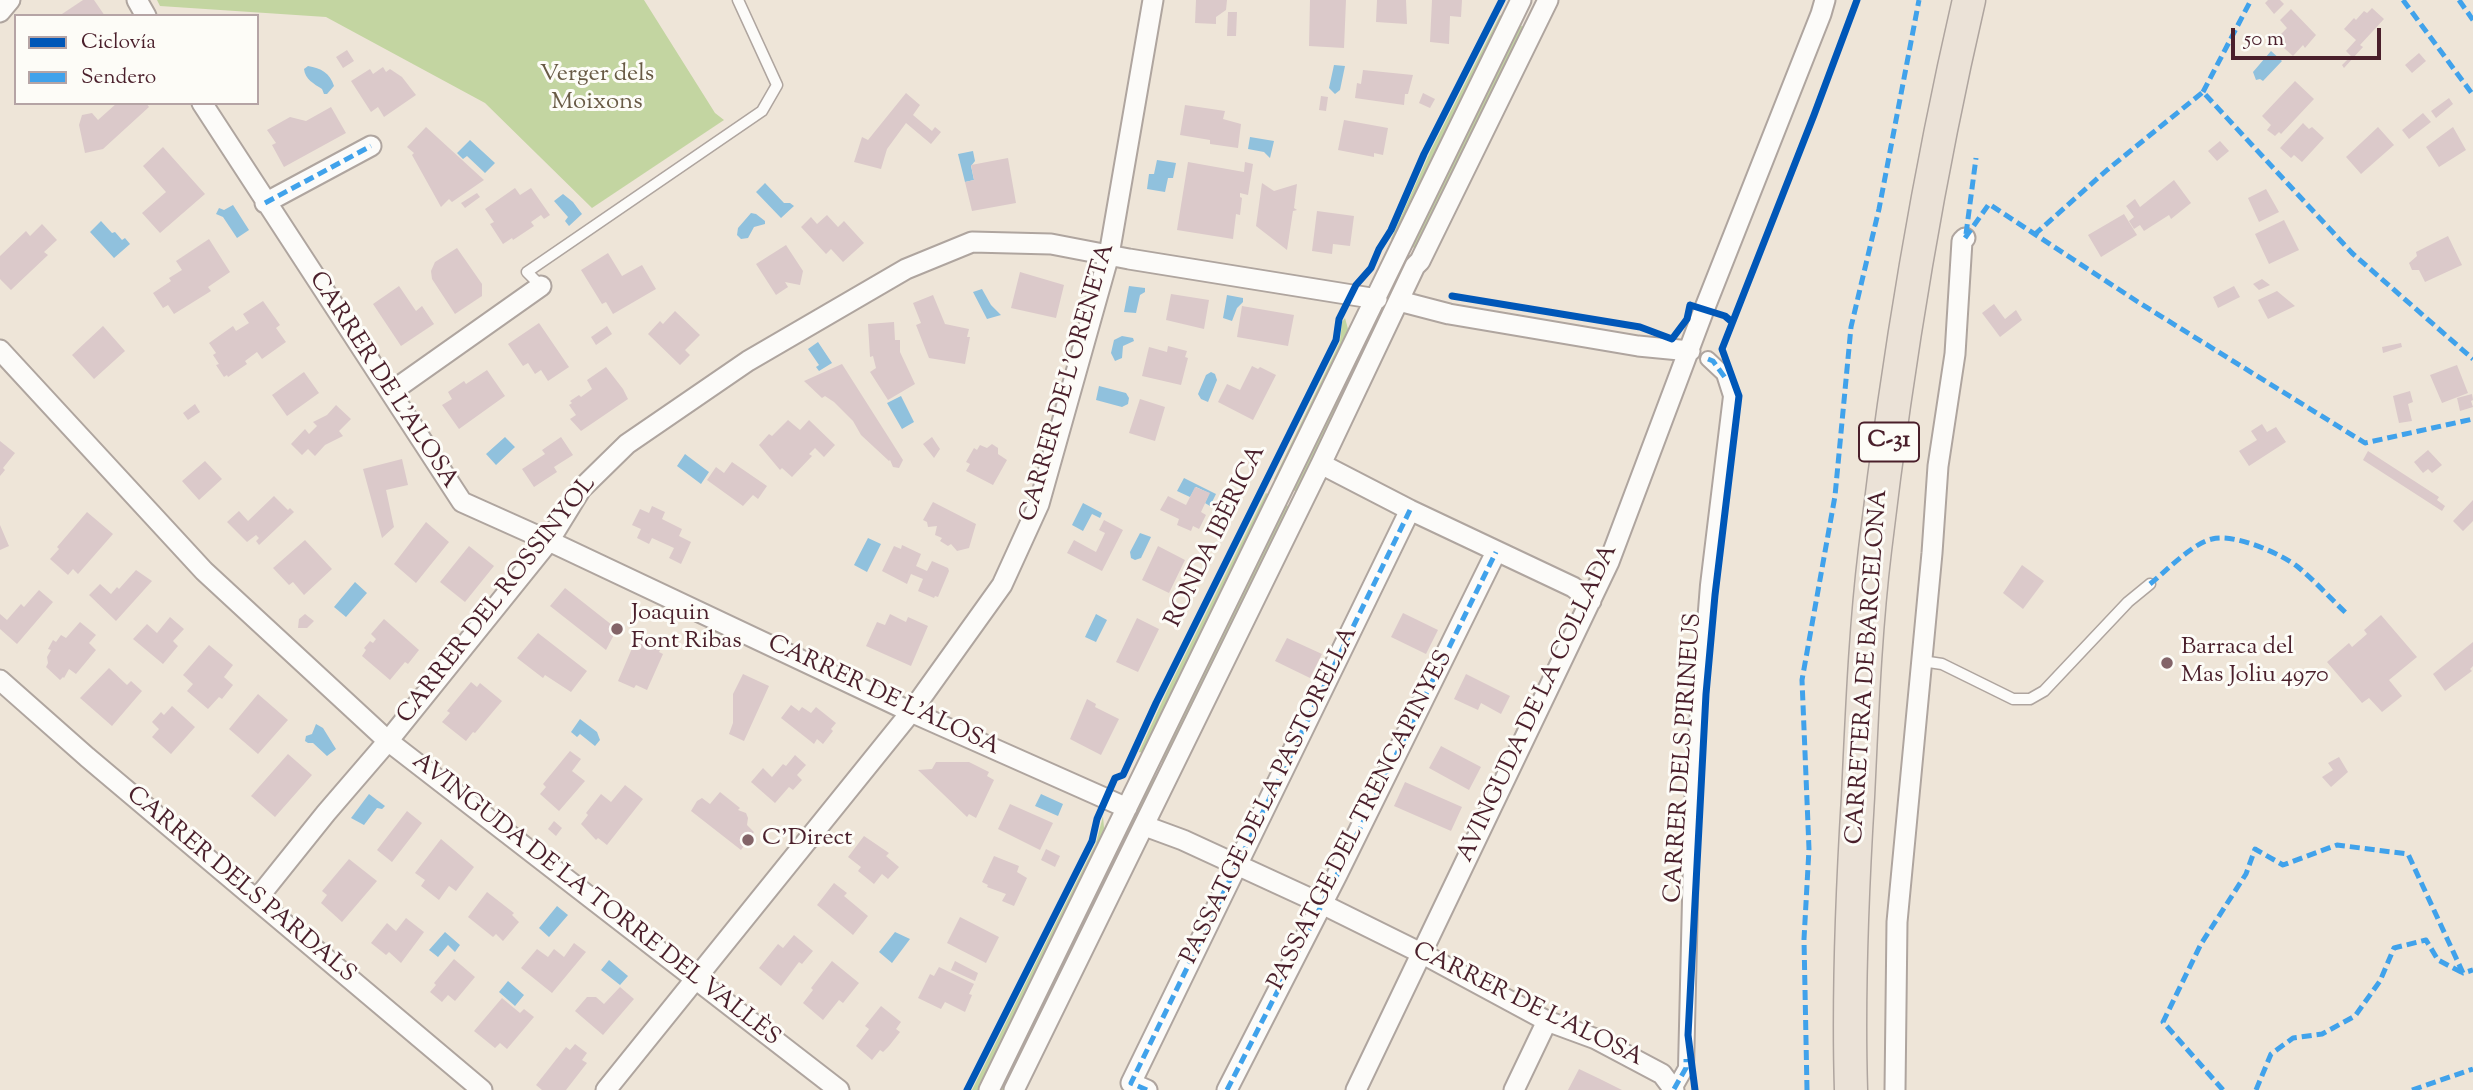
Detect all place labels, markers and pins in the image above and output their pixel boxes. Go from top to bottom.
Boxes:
place label: Joaquin Font Ribas [631,601,742,657]
marker: Joaquin Font Ribas [609,621,625,637]
place label: Barraca del Mas Joliu 4970 [2181,635,2329,691]
marker: Barraca del Mas Joliu 4970 [2159,655,2175,671]
place label: C'Direct [762,826,853,854]
marker: C'Direct [740,832,756,848]

